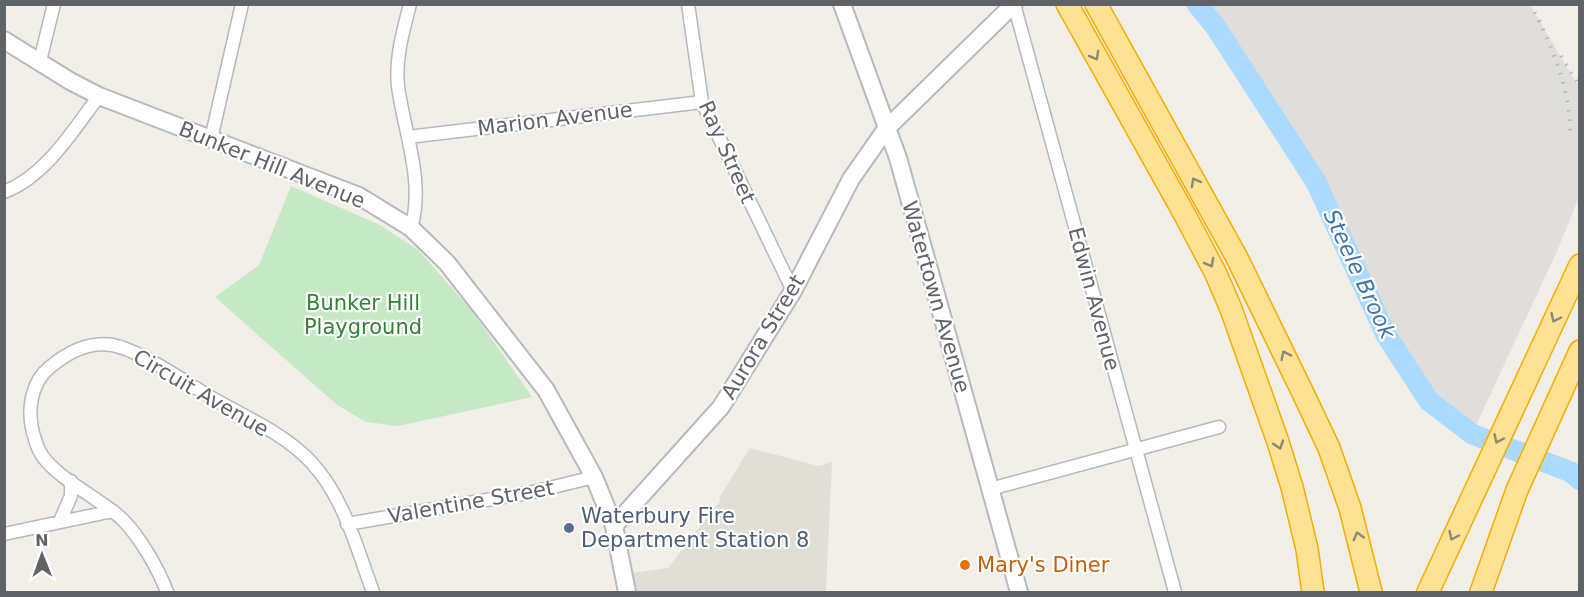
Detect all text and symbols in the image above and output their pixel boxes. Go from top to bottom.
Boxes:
one-way arrow [1088,49,1099,60]
street label: Ray Street [694,97,760,207]
street label: Marion Avenue [476,98,634,140]
street label: Bunker Hill Avenue [175,117,369,213]
one-way arrow [1191,178,1202,188]
street label: Watertown Avenue [897,198,975,396]
water label: Steele Brook [1319,205,1401,344]
street label: Edwin Avenue [1063,225,1125,373]
one-way arrow [1202,257,1214,267]
street label: Aurora Street [716,271,810,403]
park label: Bunker Hill Playground [304,291,422,339]
one-way arrow [1550,311,1562,322]
street label: Circuit Avenue [129,345,273,441]
one-way arrow [1280,351,1292,362]
one-way arrow [1494,432,1506,443]
one-way arrow [1272,439,1284,450]
street label: Valentine Street [386,476,556,528]
place label: Waterbury Fire Department Station 8 [581,504,809,552]
marker: Waterbury Fire Department Station 8 [562,521,576,535]
north arrow [12,525,72,585]
one-way arrow [1448,529,1460,540]
text: N [35,531,49,550]
one-way arrow [1352,531,1365,541]
place label: Mary's Diner [977,553,1110,577]
marker: Mary's Diner [958,558,972,572]

